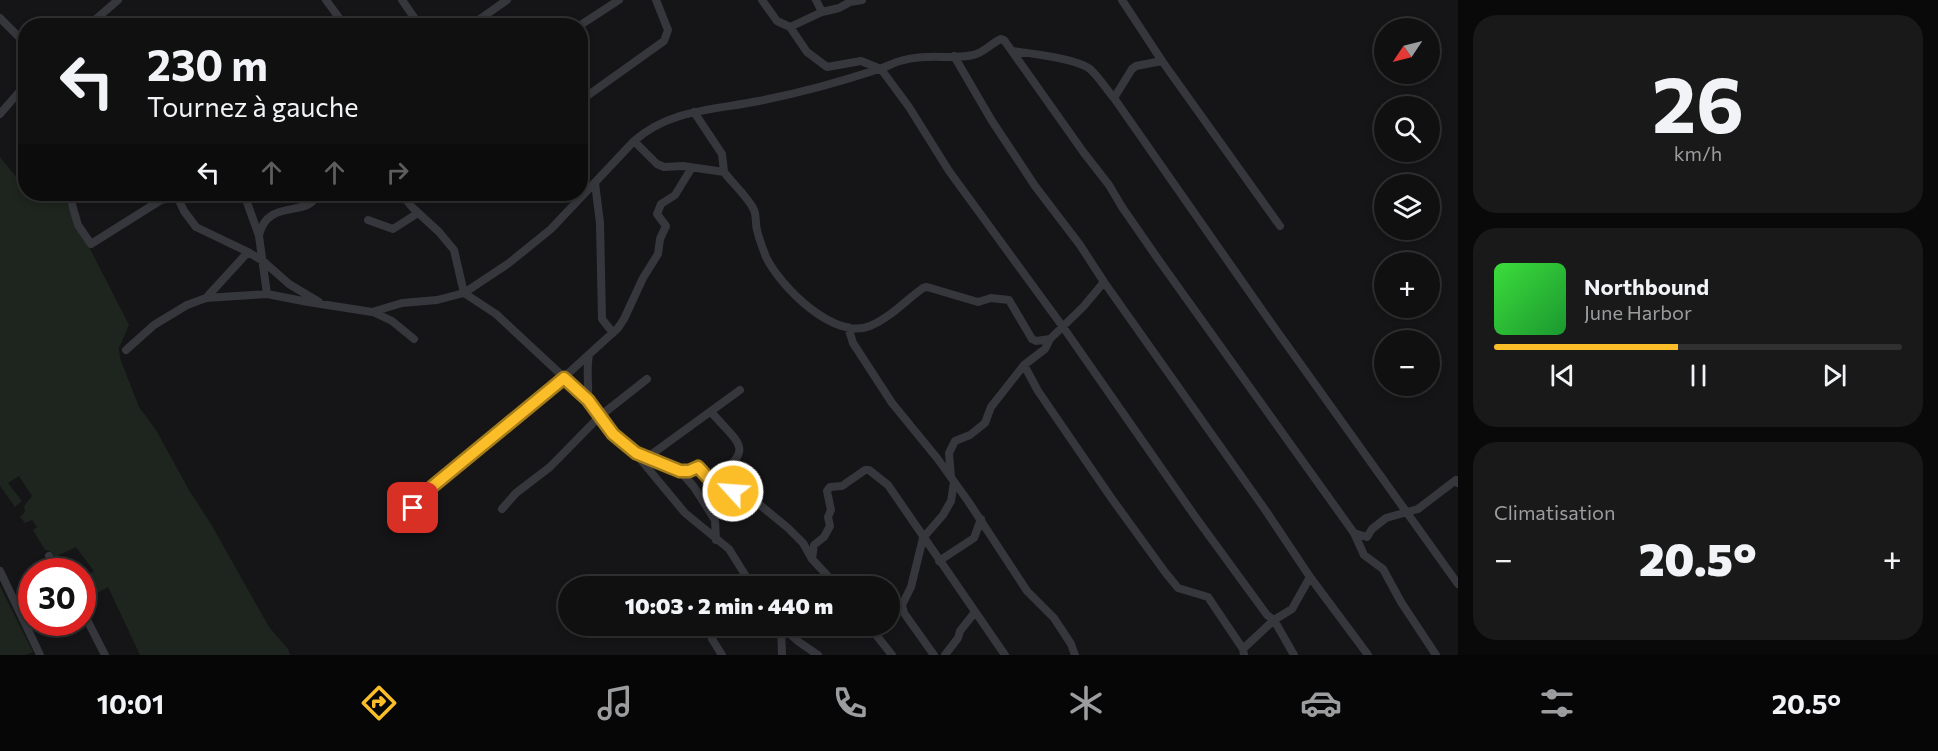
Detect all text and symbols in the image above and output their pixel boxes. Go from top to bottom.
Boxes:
north arrow [1374,18,1440,84]
map controls [1374,18,1440,396]
text: 230 m [147,38,268,90]
icon: left [48,42,126,120]
text: 26 [1652,54,1744,149]
text: Tournez à gauche [147,90,358,123]
button: search [1374,96,1440,162]
text: km/h [1674,141,1722,165]
icon: left [192,156,225,189]
icon: ahead [255,156,288,189]
icon: ahead [318,156,351,189]
icon: right [381,156,414,189]
button: layers [1374,174,1440,240]
button: + [1374,252,1440,318]
text: Northbound [1584,273,1709,300]
text: June Harbor [1584,300,1692,324]
button: − [1374,330,1440,396]
icon: previous [1546,359,1579,392]
icon: pause [1682,359,1715,392]
icon: next [1818,359,1851,392]
position arrow [701,459,765,523]
pin [387,482,438,533]
icon: arrive [396,491,429,524]
text: Climatisation [1494,500,1615,524]
text: 20.5° [1639,530,1757,585]
text: − [1494,537,1513,578]
text: + [1883,537,1902,578]
speed limit sign: 30 [18,558,96,636]
text: 10:03 · 2 min · 440 m [625,592,833,619]
icon: directions [358,682,400,724]
icon: music [594,682,636,724]
icon: phone [829,682,871,724]
icon: climate [1065,682,1107,724]
icon: car [1300,682,1342,724]
icon: filters [1536,682,1578,724]
text: 10:01 [97,687,164,720]
text: 20.5° [1772,687,1841,720]

